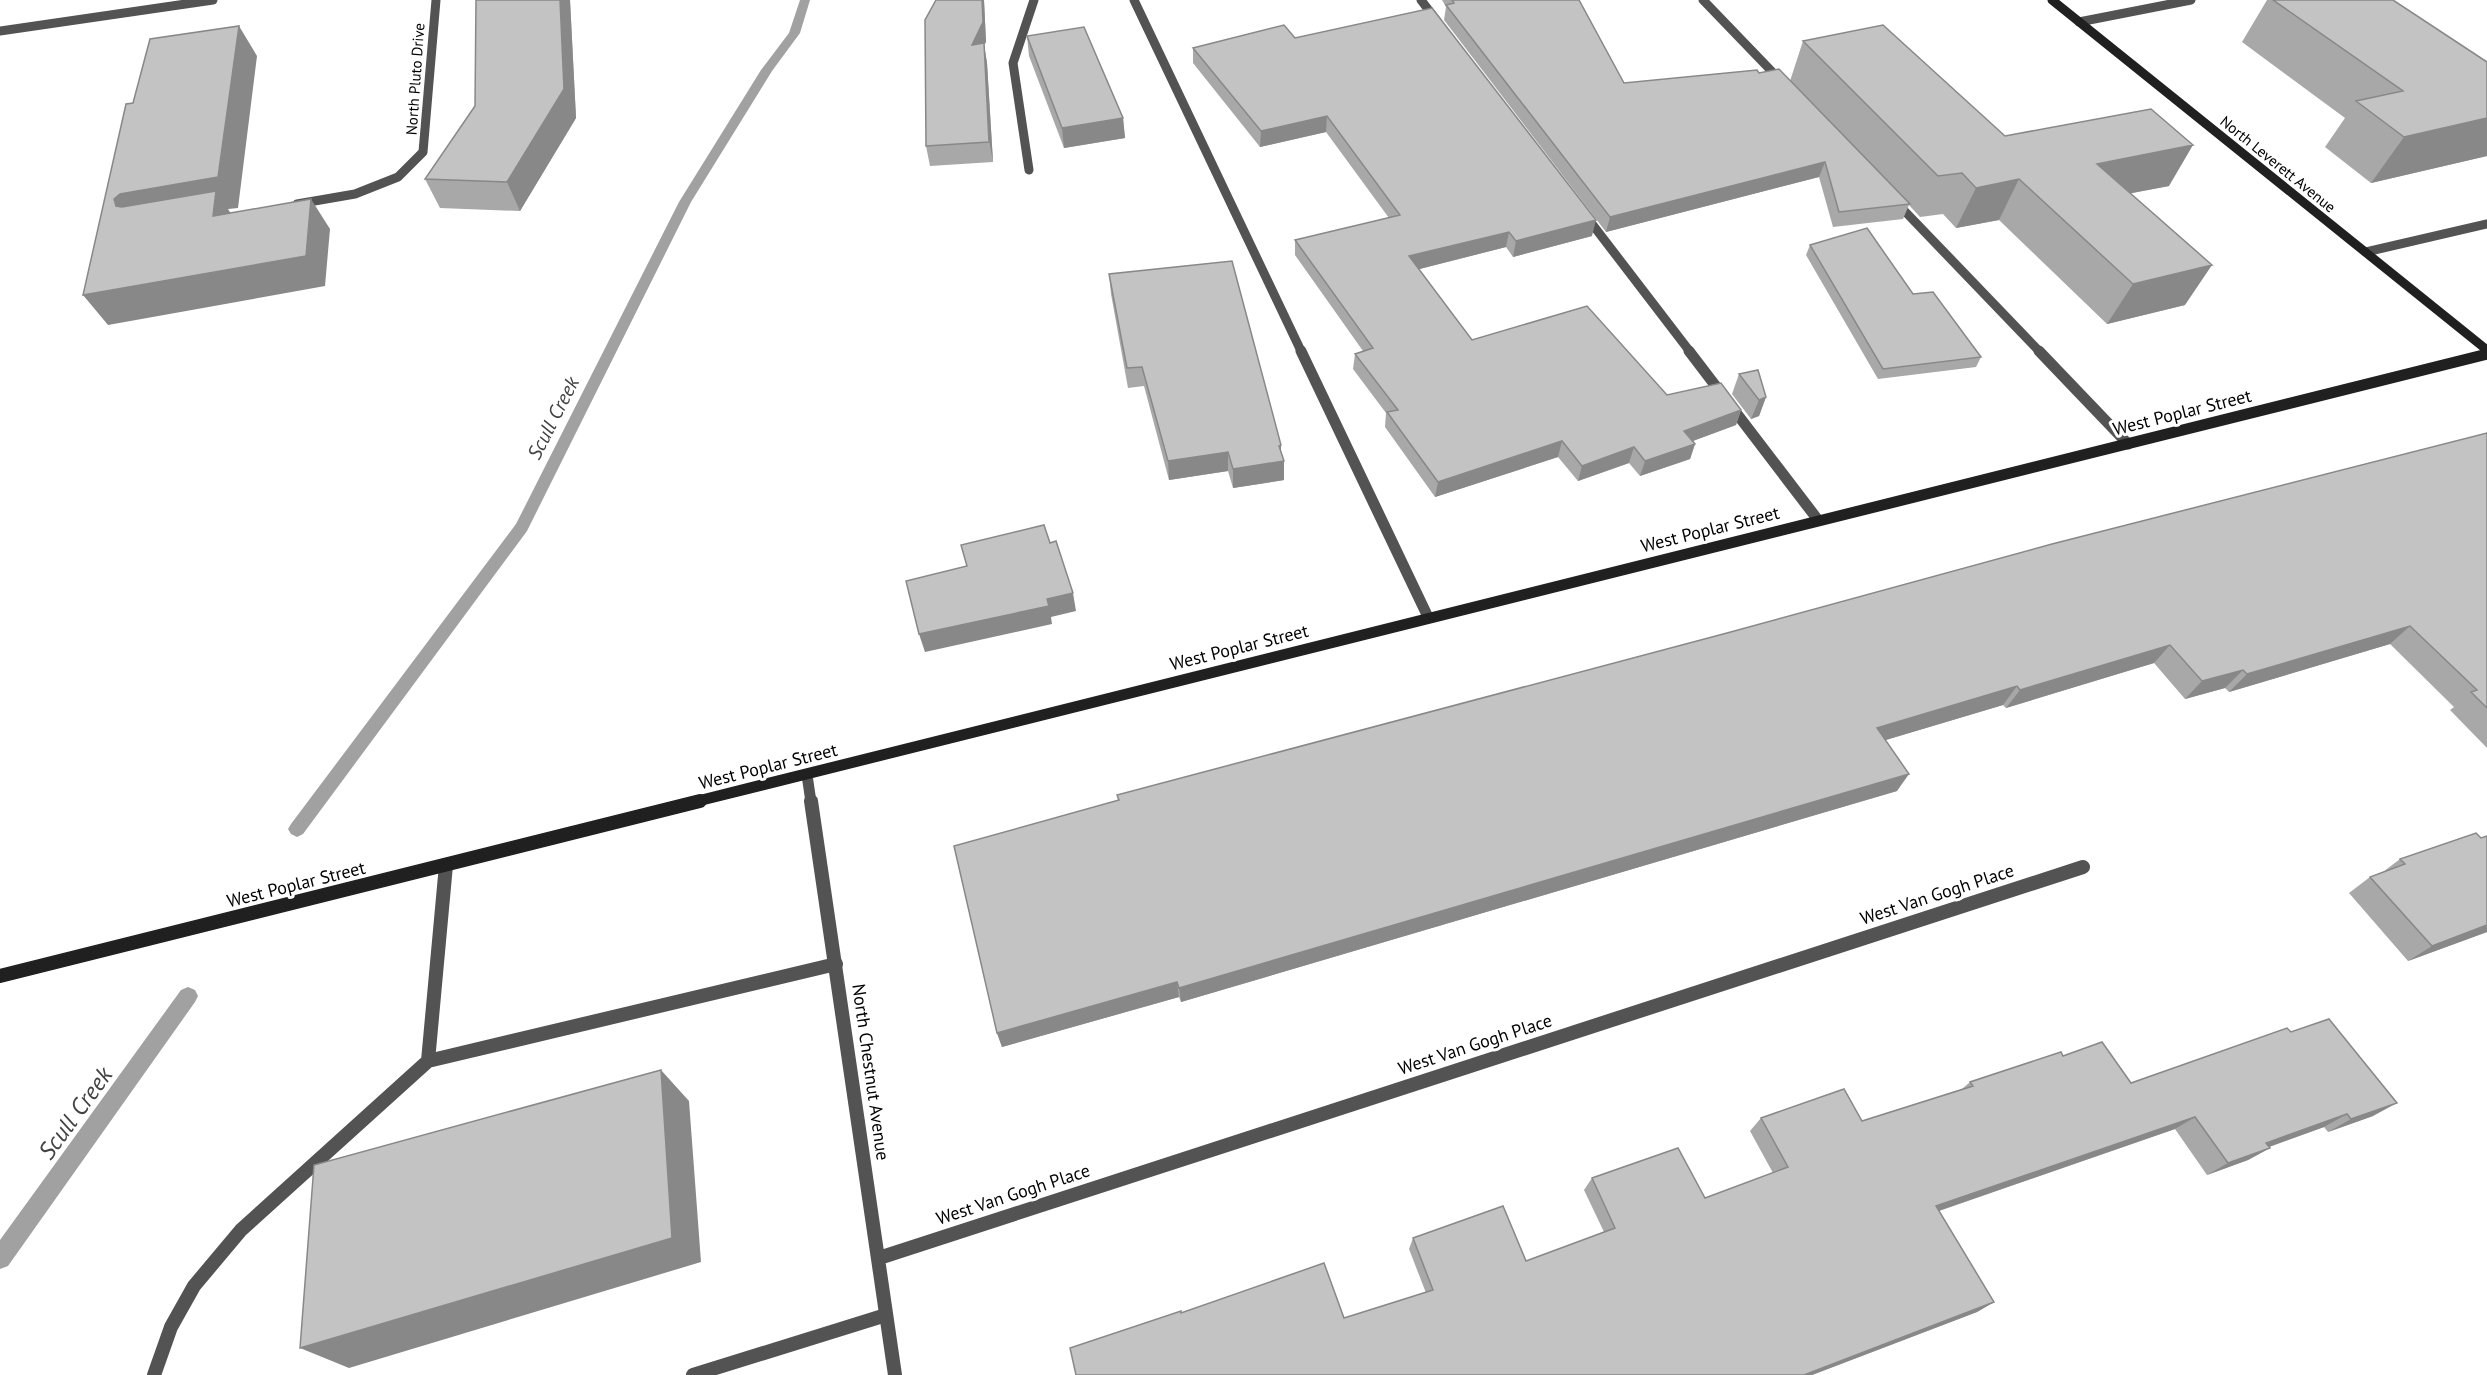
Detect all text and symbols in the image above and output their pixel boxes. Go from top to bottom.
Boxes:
street label: North Pluto Drive [402,22,428,136]
street label: North Leverett Avenue [2216,112,2340,216]
water label: Scull Creek [521,371,585,464]
street label: West Poplar Street [2110,384,2254,440]
street label: West Poplar Street [1638,501,1782,557]
street label: West Poplar Street [1167,619,1311,675]
street label: West Poplar Street [696,738,840,794]
street label: West Poplar Street [224,856,368,912]
street label: West Van Gogh Place [1857,858,2017,930]
street label: North Chestnut Avenue [847,982,895,1162]
street label: West Van Gogh Place [1395,1008,1555,1080]
water label: Scull Creek [31,1060,120,1165]
street label: West Van Gogh Place [933,1158,1093,1230]

